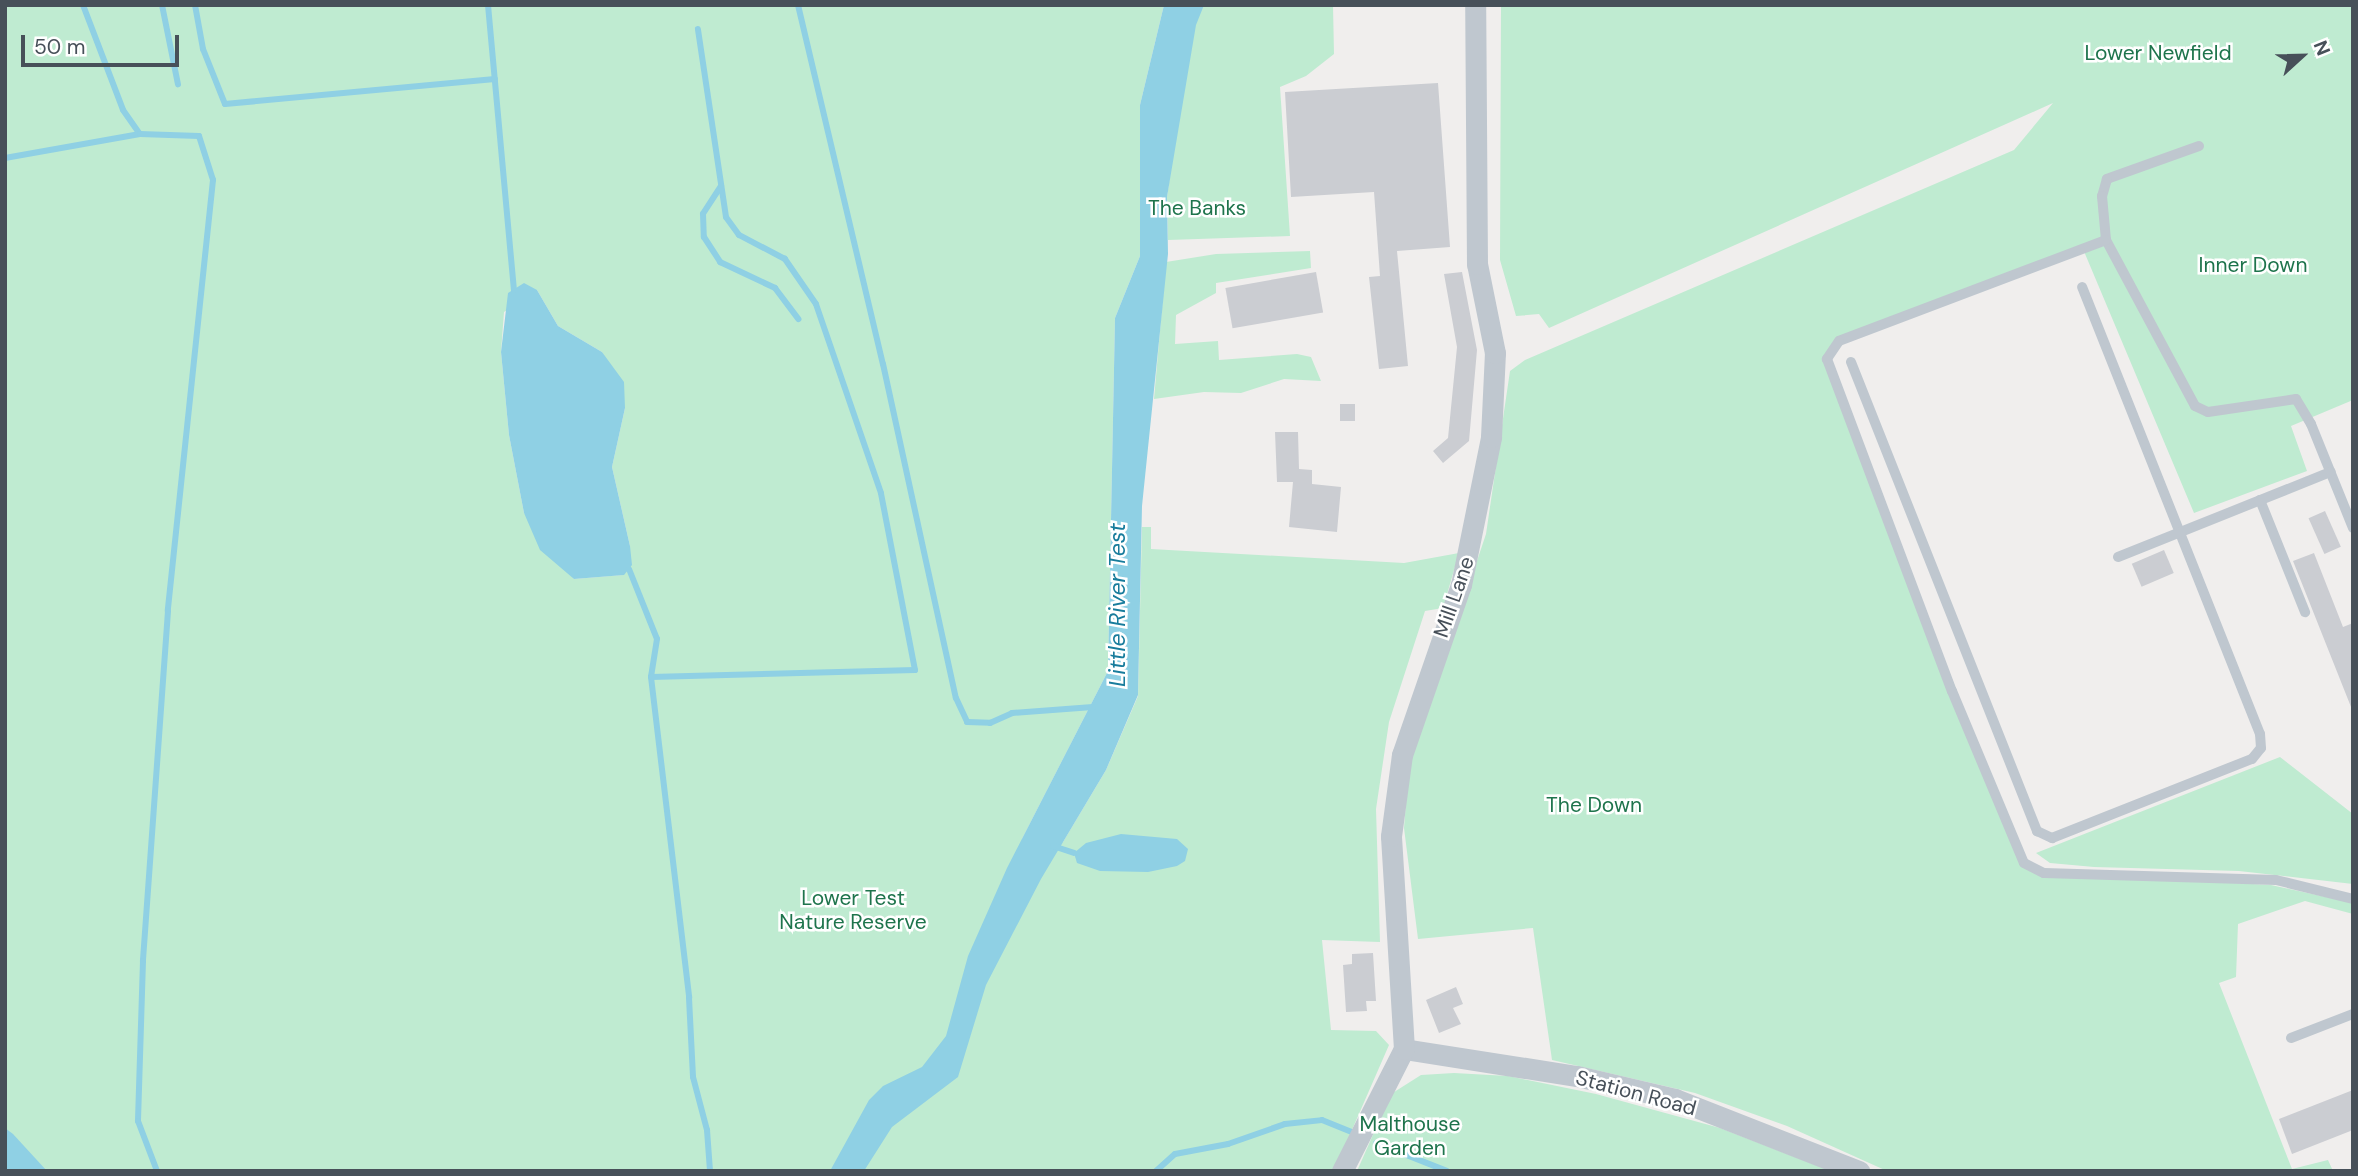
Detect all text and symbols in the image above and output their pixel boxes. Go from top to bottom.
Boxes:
scale bar [24,21,182,65]
north arrow [2267,21,2337,91]
text: 50 m [34,33,85,61]
text: N [2308,37,2336,59]
park label: Lower Newfield [2084,40,2232,66]
park label: The Banks [1148,195,1246,221]
park label: Inner Down [2199,252,2307,278]
water label: Little River Test [1103,523,1131,687]
street label: Mill Lane [1428,553,1480,641]
park label: The Down [1546,792,1642,818]
park label: Lower Test Nature Reserve [779,885,927,935]
street label: Station Road [1573,1065,1699,1121]
park label: Malthouse Garden [1359,1111,1461,1161]

